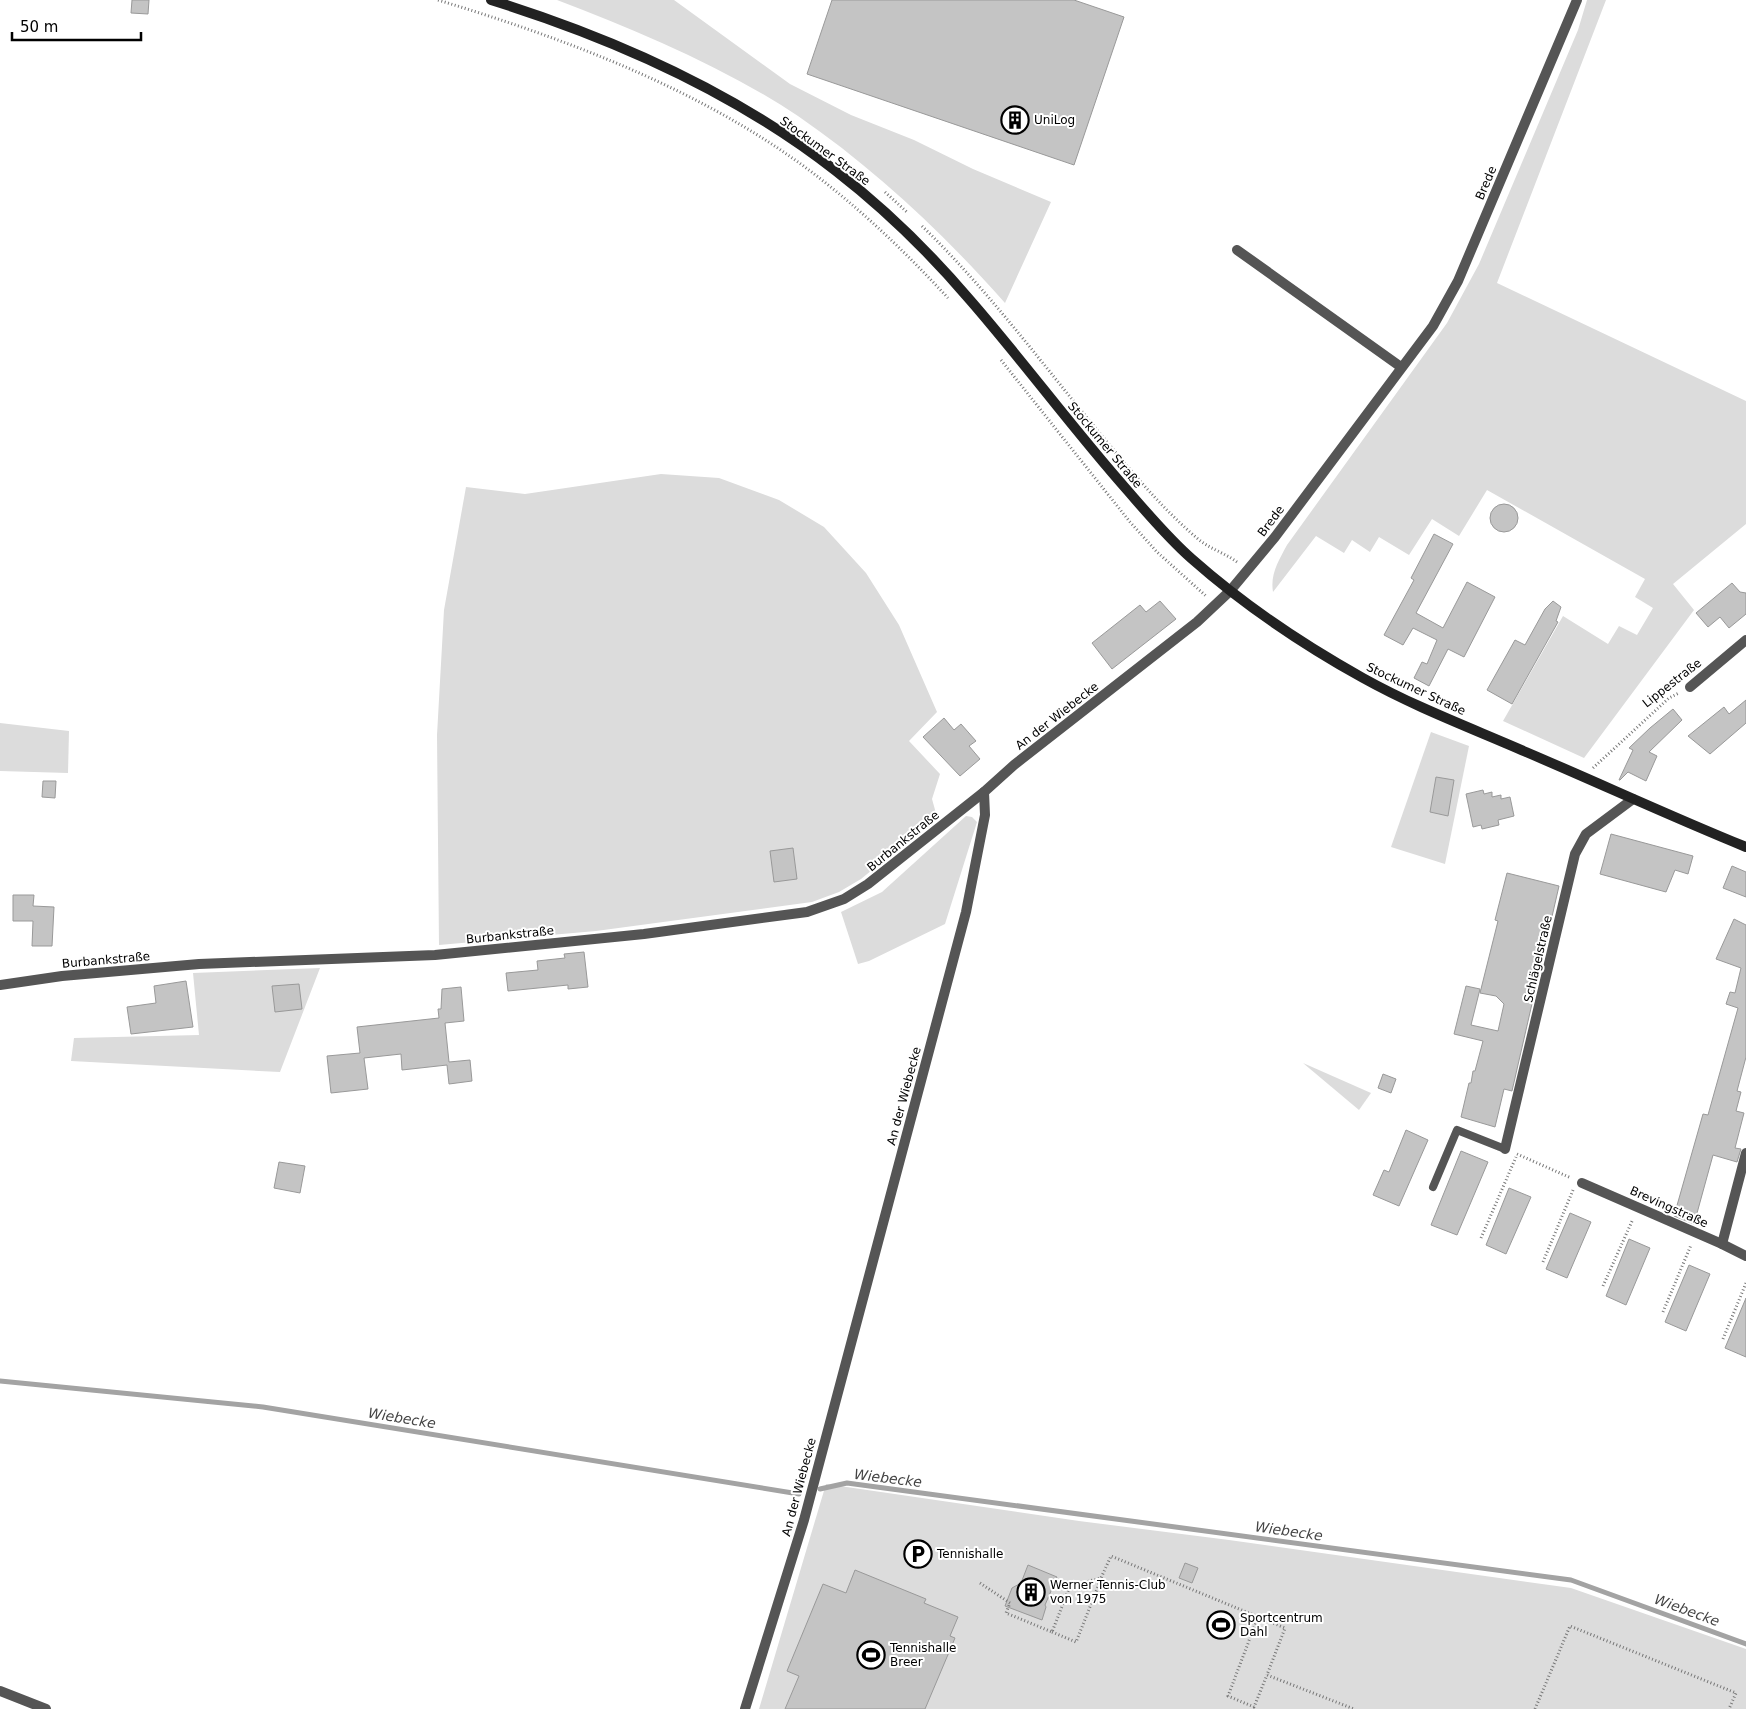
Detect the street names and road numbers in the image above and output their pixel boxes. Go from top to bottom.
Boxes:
street label: Stockumer Straße [777,114,873,188]
street label: Brede [1473,164,1499,202]
street label: Stockumer Straße [1065,399,1145,491]
street label: Brede [1255,503,1287,539]
street label: Lippestraße [1640,656,1704,710]
street label: Stockumer Straße [1364,660,1468,718]
street label: An der Wiebecke [1013,679,1101,753]
street label: Burbankstraße [864,808,942,874]
street label: Schlägelstraße [1521,914,1555,1004]
street label: Burbankstraße [465,923,555,947]
street label: Burbankstraße [61,949,151,971]
street label: An der Wiebecke [884,1045,924,1147]
street label: Brevingstraße [1628,1183,1710,1231]
street label: An der Wiebecke [779,1436,819,1538]

